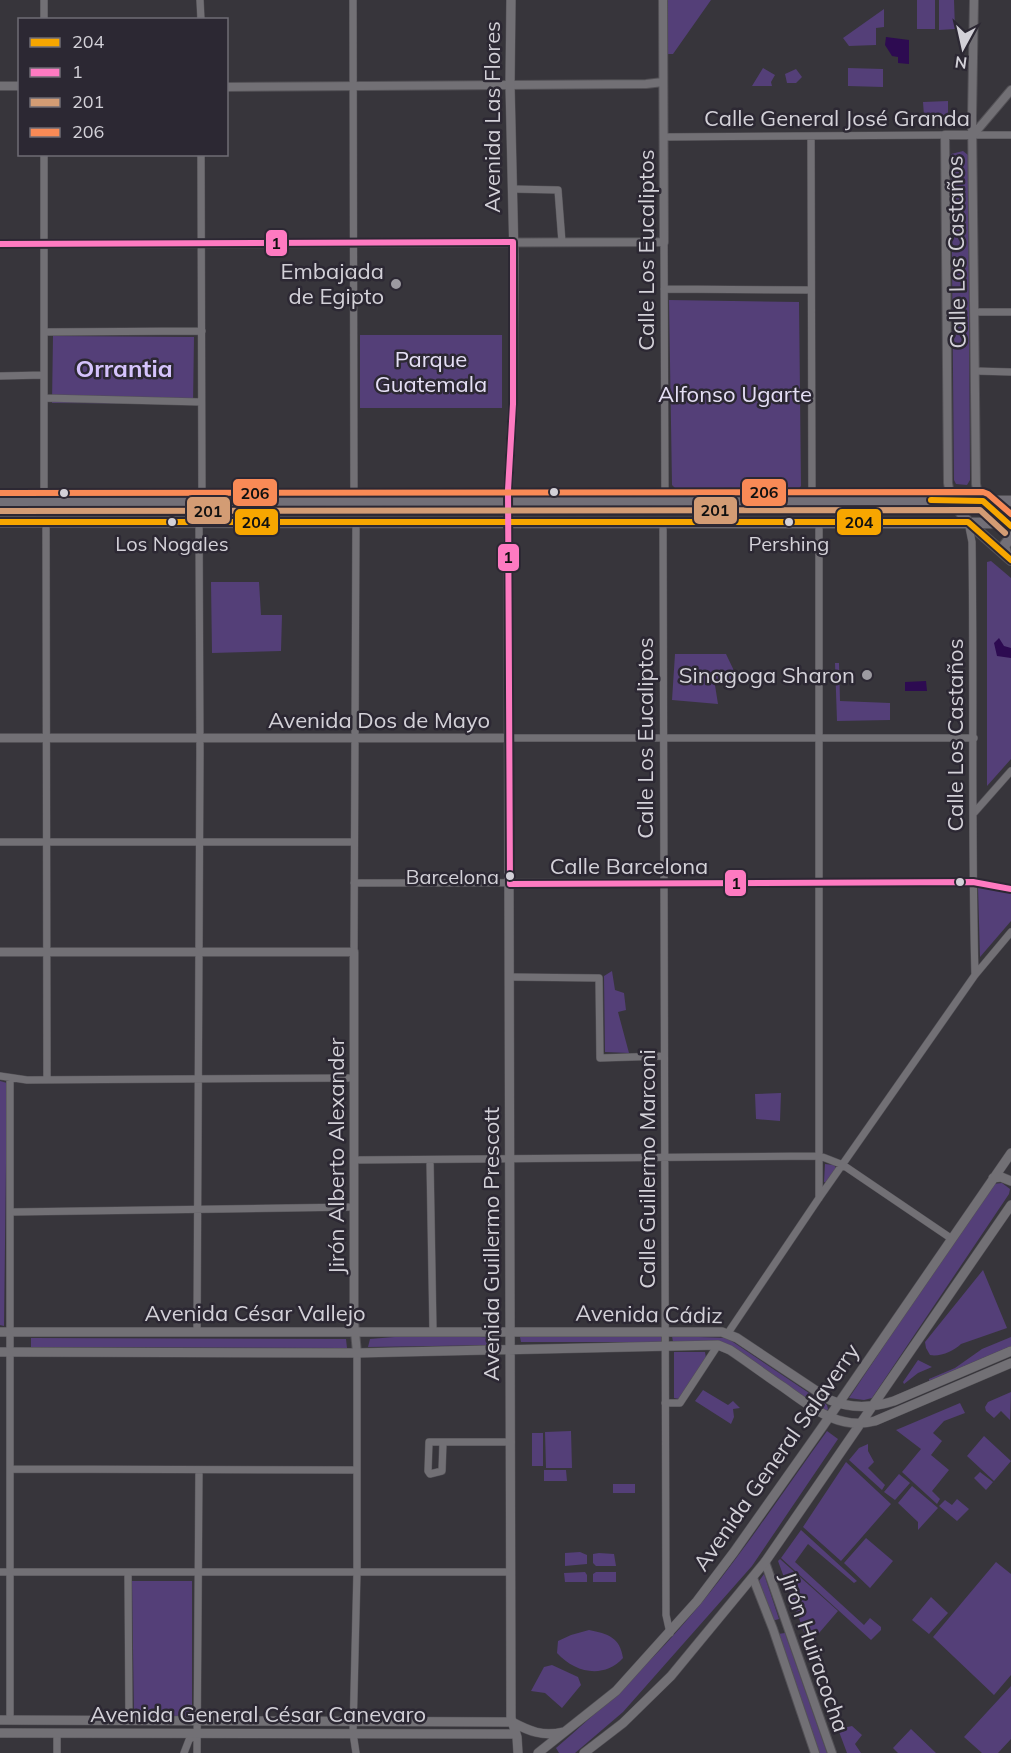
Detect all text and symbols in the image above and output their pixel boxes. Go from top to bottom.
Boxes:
legend [18,18,228,156]
north arrow [933,18,993,78]
street label: Avenida Las Flores [478,21,506,213]
text: 204 [72,30,105,53]
text: N [954,52,968,74]
text: 1 [72,60,83,83]
text: 201 [72,90,104,113]
street label: Calle General José Granda [704,104,970,132]
text: 206 [72,120,104,143]
street label: Calle Los Eucaliptos [632,149,660,351]
street label: Calle Los Castaños [940,155,972,349]
line badge: 1 [265,229,288,257]
text: 1 [271,233,281,253]
place label: Embajada de Egipto [281,257,384,310]
marker: Embajada de Egipto [389,277,403,291]
park label: Parque Guatemala [375,345,487,398]
district label: Orrantia [75,353,173,383]
park label: Alfonso Ugarte [658,380,812,408]
line badge: 206 [232,478,278,507]
line badge: 206 [741,478,787,507]
text: 206 [750,482,779,502]
text: 206 [241,483,270,503]
unlabelled marker [548,486,560,498]
unlabelled marker [58,487,70,499]
line badge: 201 [186,496,231,525]
line badge: 201 [693,496,738,525]
text: 201 [701,500,729,520]
text: 201 [194,501,222,521]
line badge: 204 [234,508,279,536]
line badge: 204 [836,508,882,536]
text: 204 [242,512,271,532]
text: 204 [845,512,874,532]
marker: Los Nogales [166,516,178,528]
marker: Pershing [783,516,795,528]
place label: Los Nogales [115,531,229,556]
place label: Pershing [749,531,829,556]
line badge: 1 [497,543,520,572]
text: 1 [503,547,513,567]
street label: Calle Los Eucaliptos [631,637,659,839]
street label: Calle Los Castaños [941,638,969,832]
place label: Sinagoga Sharon [679,661,855,689]
marker: Sinagoga Sharon [860,668,874,682]
street label: Avenida Dos de Mayo [268,706,490,734]
street label: Calle Barcelona [550,852,708,880]
place label: Barcelona [406,864,499,889]
line badge: 1 [724,869,747,897]
marker: Barcelona [504,870,516,882]
text: 1 [731,873,741,893]
unlabelled marker [954,876,966,888]
street label: Jirón Alberto Alexander [322,1038,350,1274]
street label: Calle Guillermo Marconi [633,1049,661,1289]
street label: Avenida Guillermo Prescott [477,1106,505,1381]
street label: Avenida César Vallejo [145,1299,365,1327]
street label: Avenida Cádiz [575,1299,723,1329]
street label: Avenida General Salaverry [687,1338,865,1576]
street label: Jirón Huiracocha [774,1568,856,1736]
street label: Avenida General César Canevaro [90,1700,426,1728]

